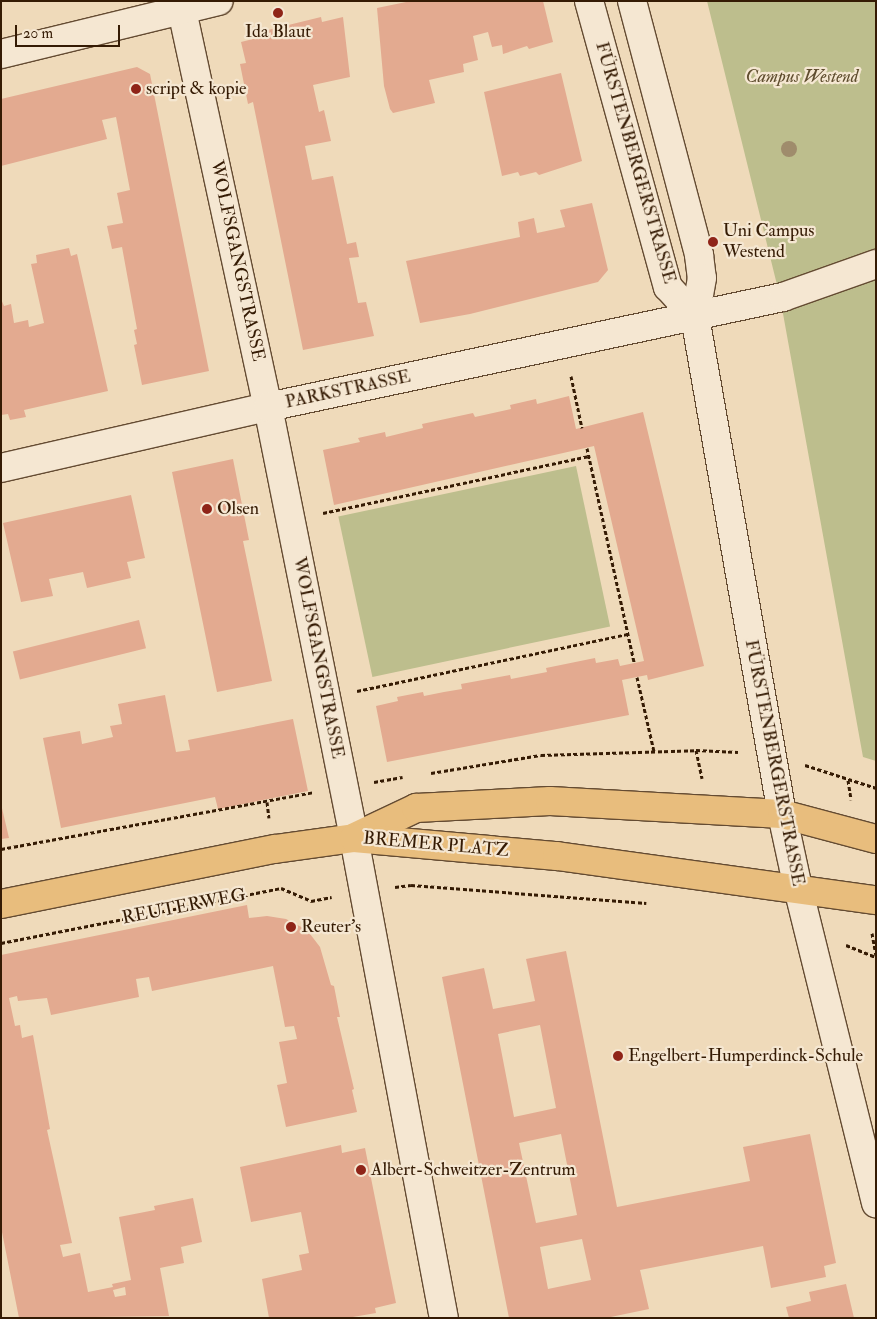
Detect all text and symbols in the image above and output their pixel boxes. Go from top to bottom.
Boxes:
marker: Ida Blaut [272,7,284,19]
scale bar [18,15,122,47]
place label: Ida Blaut [245,21,311,43]
text: 20 m [23,24,53,43]
street label: FÜRSTENBERGERSTRASSE [590,40,680,286]
park label: Campus Westend [746,66,858,88]
place label: script & kopie [146,78,247,100]
marker: script & kopie [130,83,142,95]
street label: WOLFSGANGSTRASSE [205,158,269,364]
place label: Uni Campus Westend [723,221,814,264]
marker: Uni Campus Westend [707,236,719,248]
street label: PARKSTRASSE [283,366,413,414]
place label: Olsen [217,498,259,520]
marker: Olsen [201,503,213,515]
street label: WOLFSGANGSTRASSE [288,555,348,761]
street label: FÜRSTENBERGERSTRASSE [739,638,809,888]
street label: BREMER PLATZ [362,828,510,862]
street label: REUTERWEG [120,884,248,930]
place label: Reuter's [301,916,361,938]
marker: Reuter's [285,921,297,933]
place label: Engelbert-Humperdinck-Schule [628,1045,863,1067]
marker: Engelbert-Humperdinck-Schule [612,1050,624,1062]
place label: Albert-Schweitzer-Zentrum [371,1159,576,1181]
marker: Albert-Schweitzer-Zentrum [355,1164,367,1176]

